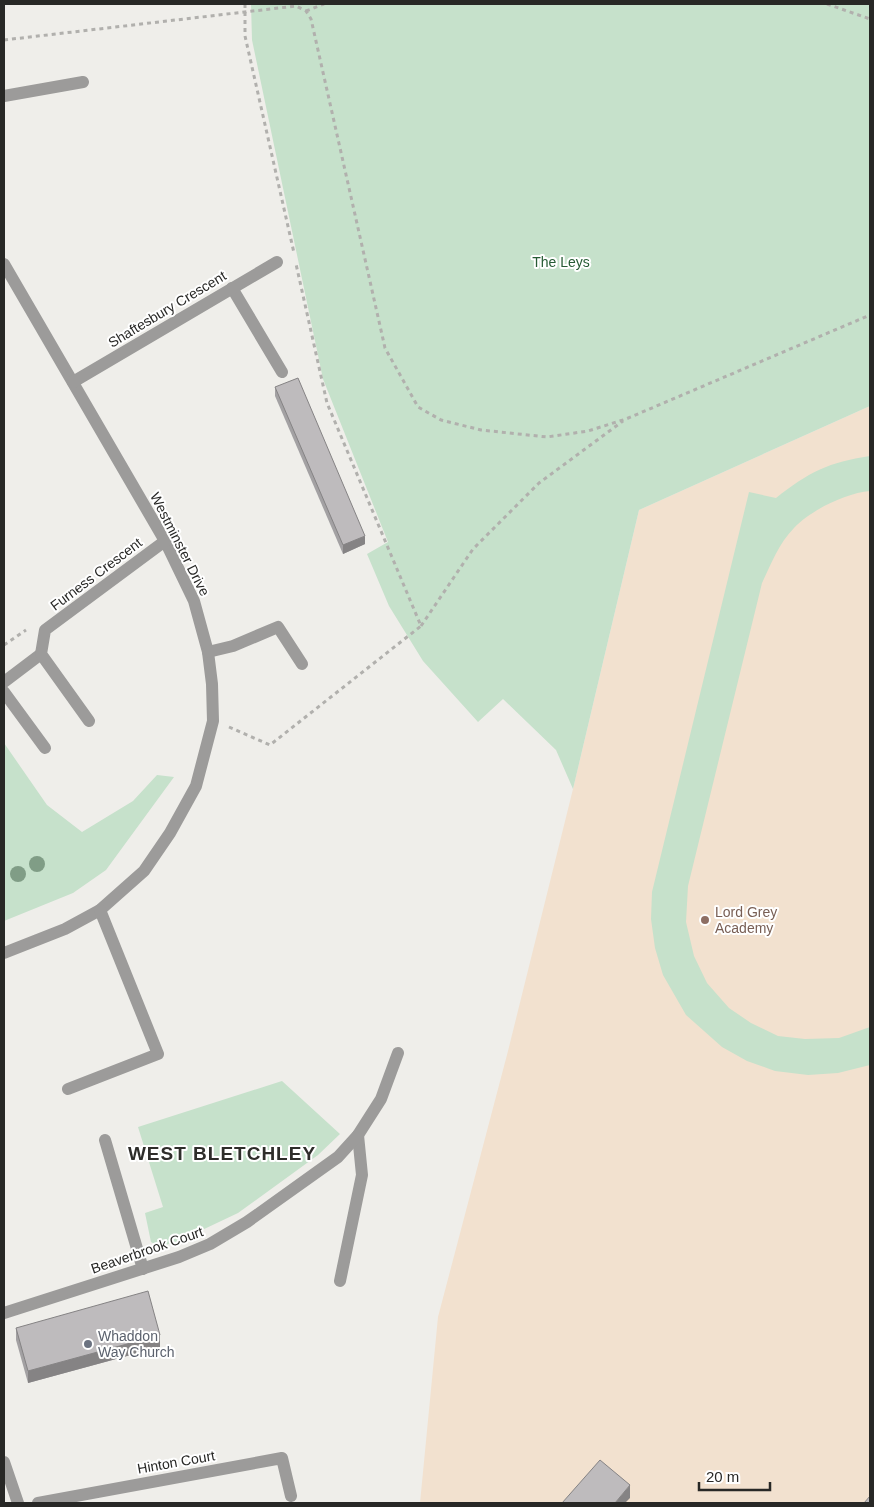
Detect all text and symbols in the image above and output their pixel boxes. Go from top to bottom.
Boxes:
park label: The Leys [532,254,590,270]
street label: Shaftesbury Crescent [105,267,229,351]
street label: Westminster Drive [147,490,213,599]
street label: Furness Crescent [47,534,145,614]
place label: Lord Grey Academy [715,904,777,936]
marker: Lord Grey Academy [699,914,711,926]
district label: WEST BLETCHLEY [128,1143,316,1164]
street label: Beaverbrook Court [89,1223,205,1277]
place label: Whaddon Way Church [98,1328,175,1360]
marker: Whaddon Way Church [82,1338,94,1350]
street label: Hinton Court [136,1447,216,1477]
scale bar [699,1460,770,1492]
text: 20 m [706,1468,739,1485]

